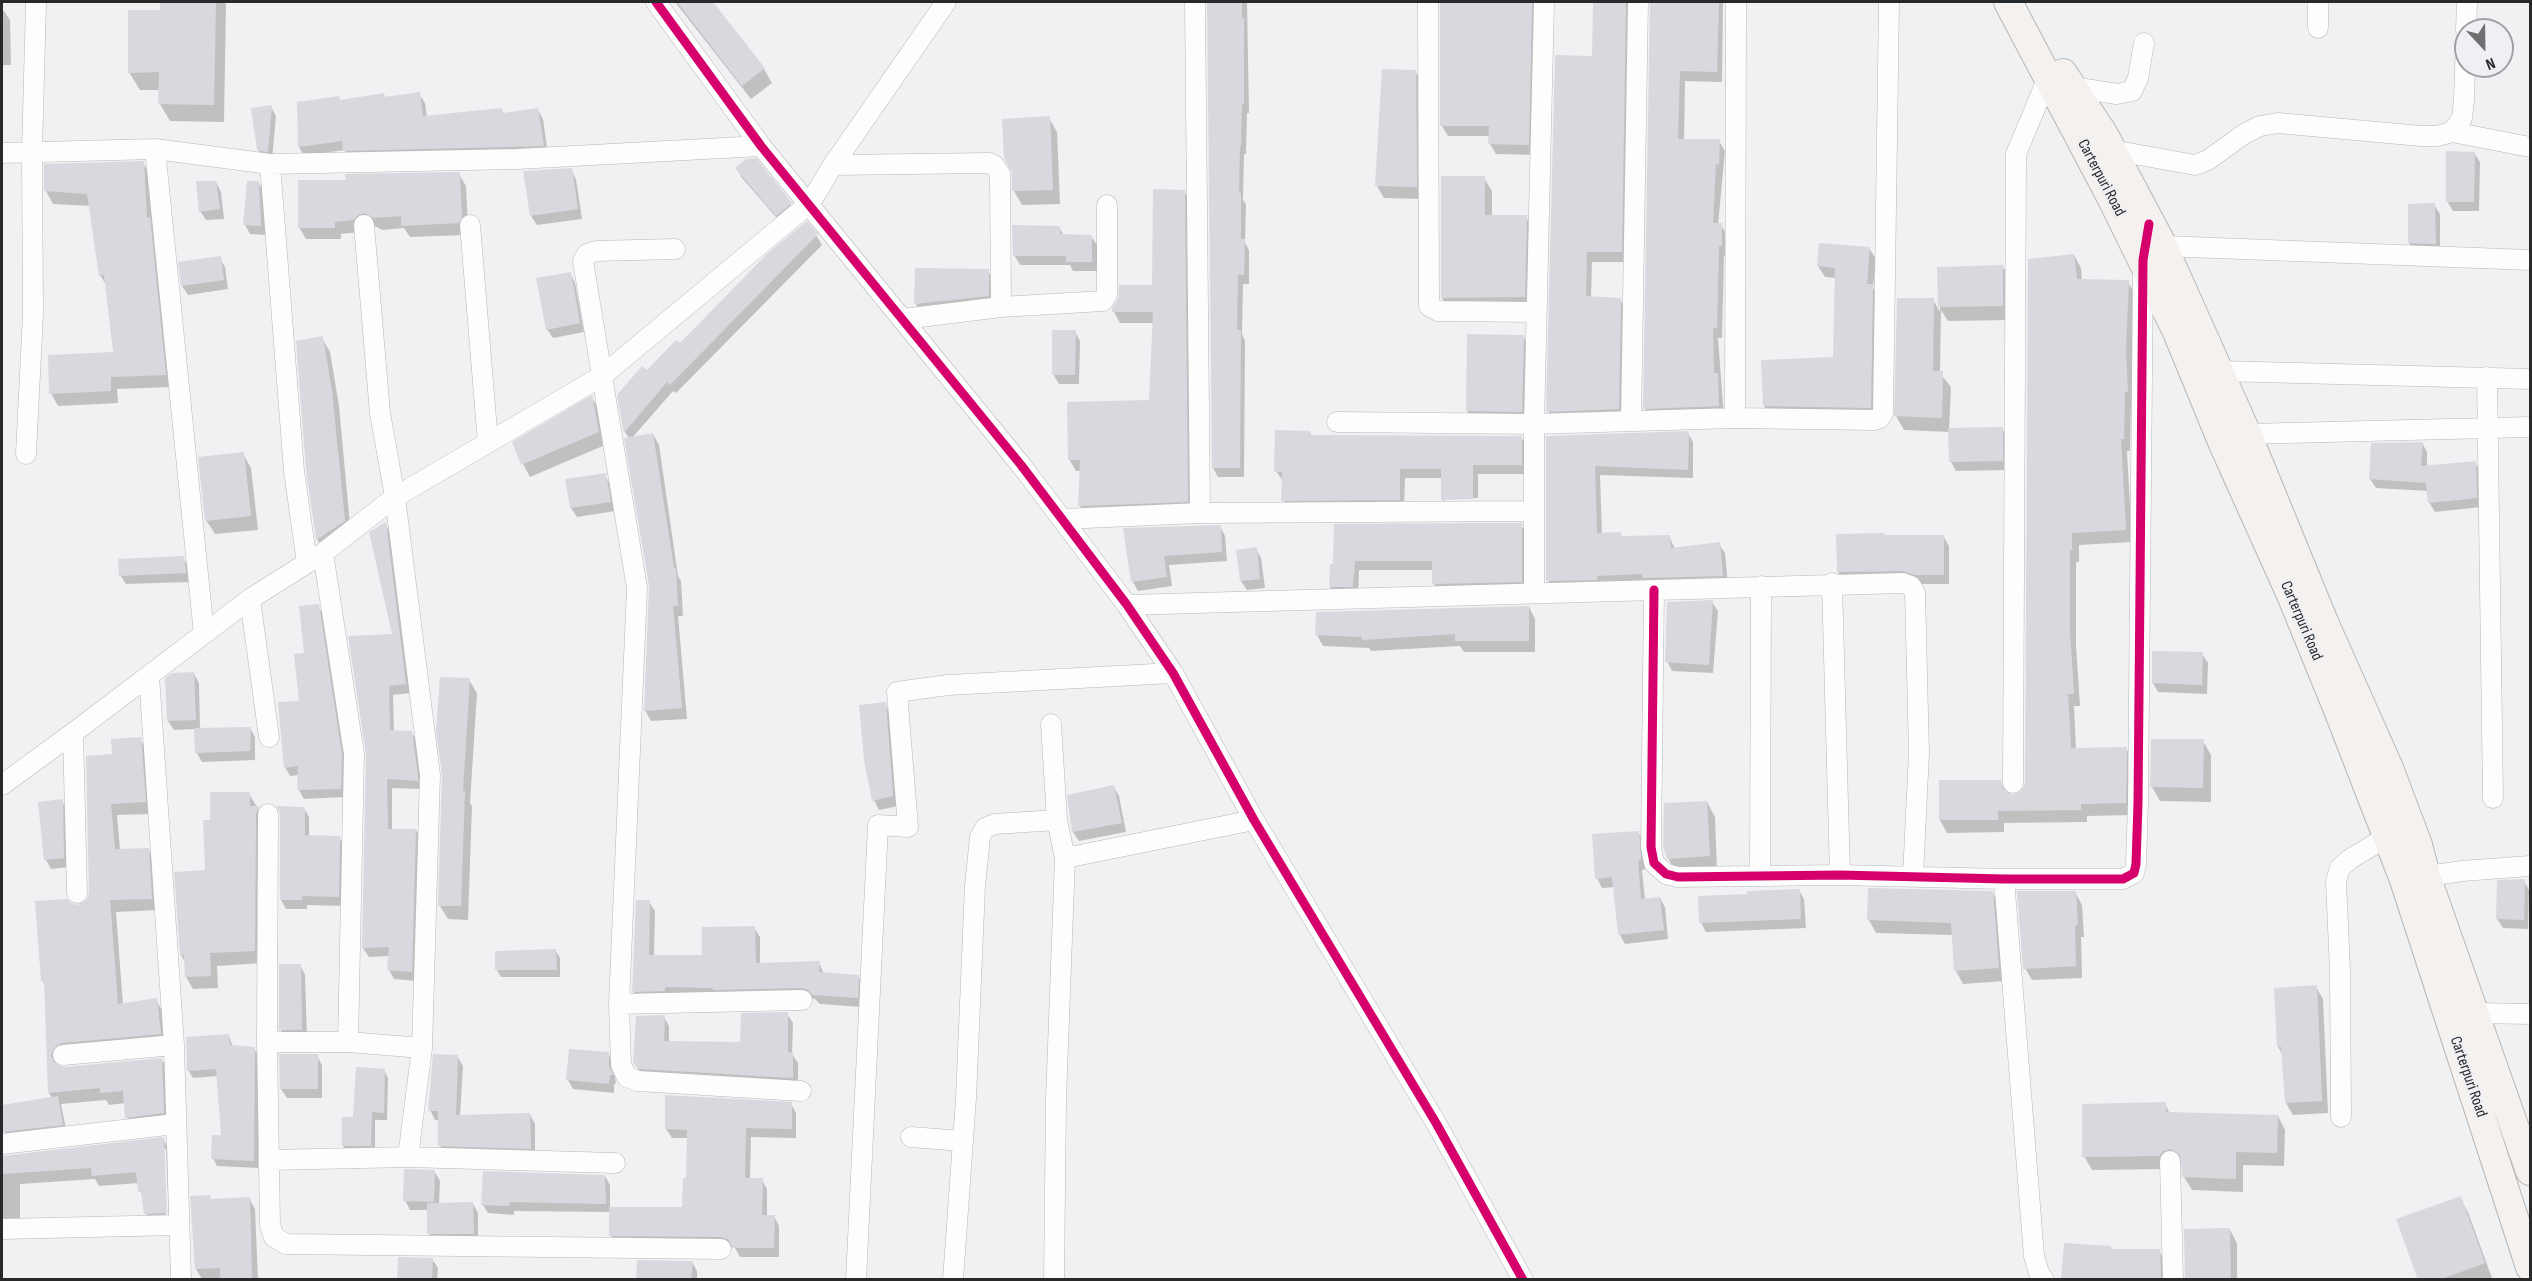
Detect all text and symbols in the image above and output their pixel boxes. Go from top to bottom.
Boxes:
north arrow [2454,18,2514,78]
text: N [2483,53,2498,74]
street label: Carterpuri Road [2073,136,2129,220]
street label: Carterpuri Road [2276,578,2326,664]
street label: Carterpuri Road [2445,1034,2491,1120]

